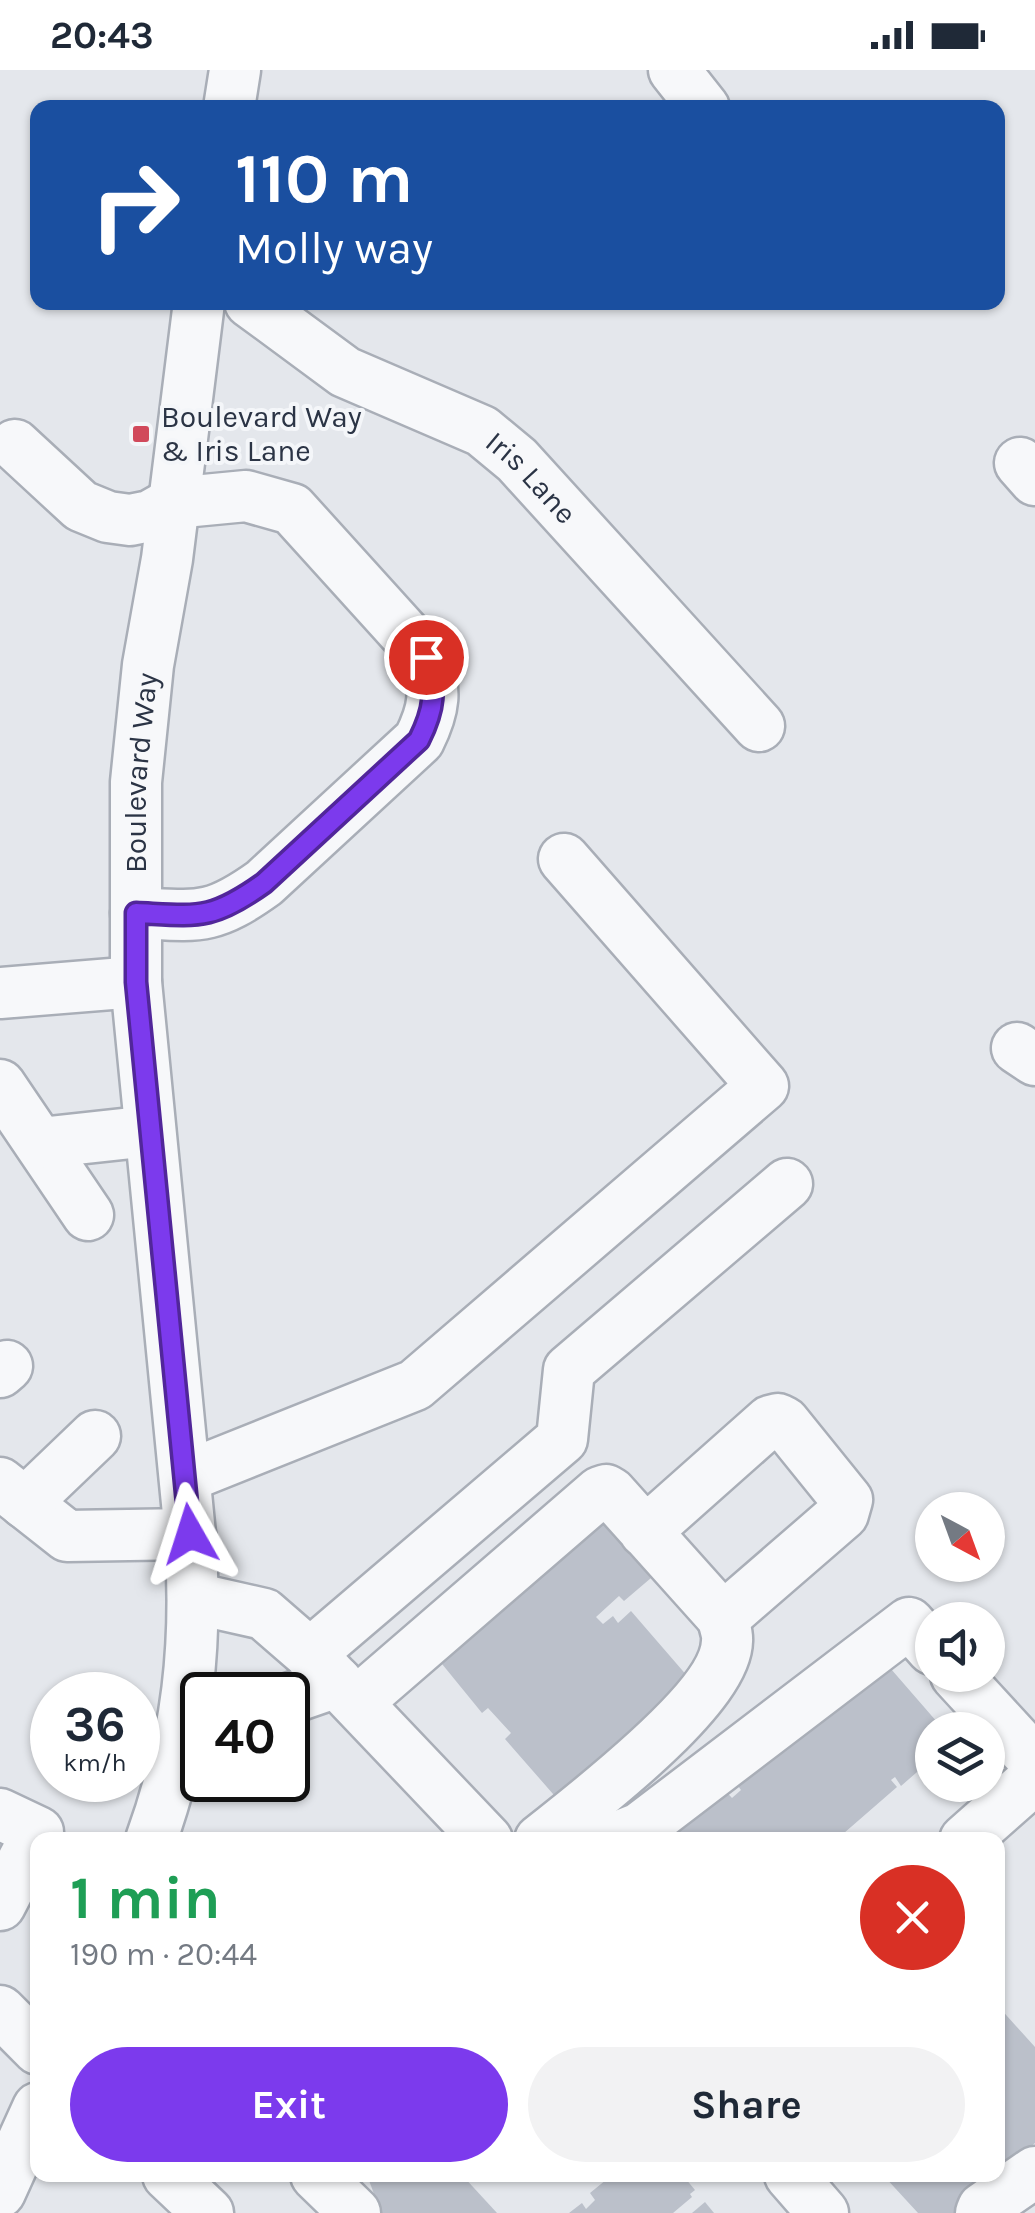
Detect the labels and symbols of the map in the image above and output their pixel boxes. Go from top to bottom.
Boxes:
place label: Boulevard Way & Iris Lane [161,399,362,469]
marker: Boulevard Way & Iris Lane [130,423,152,445]
street label: Iris Lane [478,424,584,531]
pin [384,615,469,700]
street label: Boulevard Way [118,671,165,873]
position arrow [138,1482,242,1586]
north arrow [915,1492,1005,1582]
speed limit sign: 40 [180,1672,310,1802]

